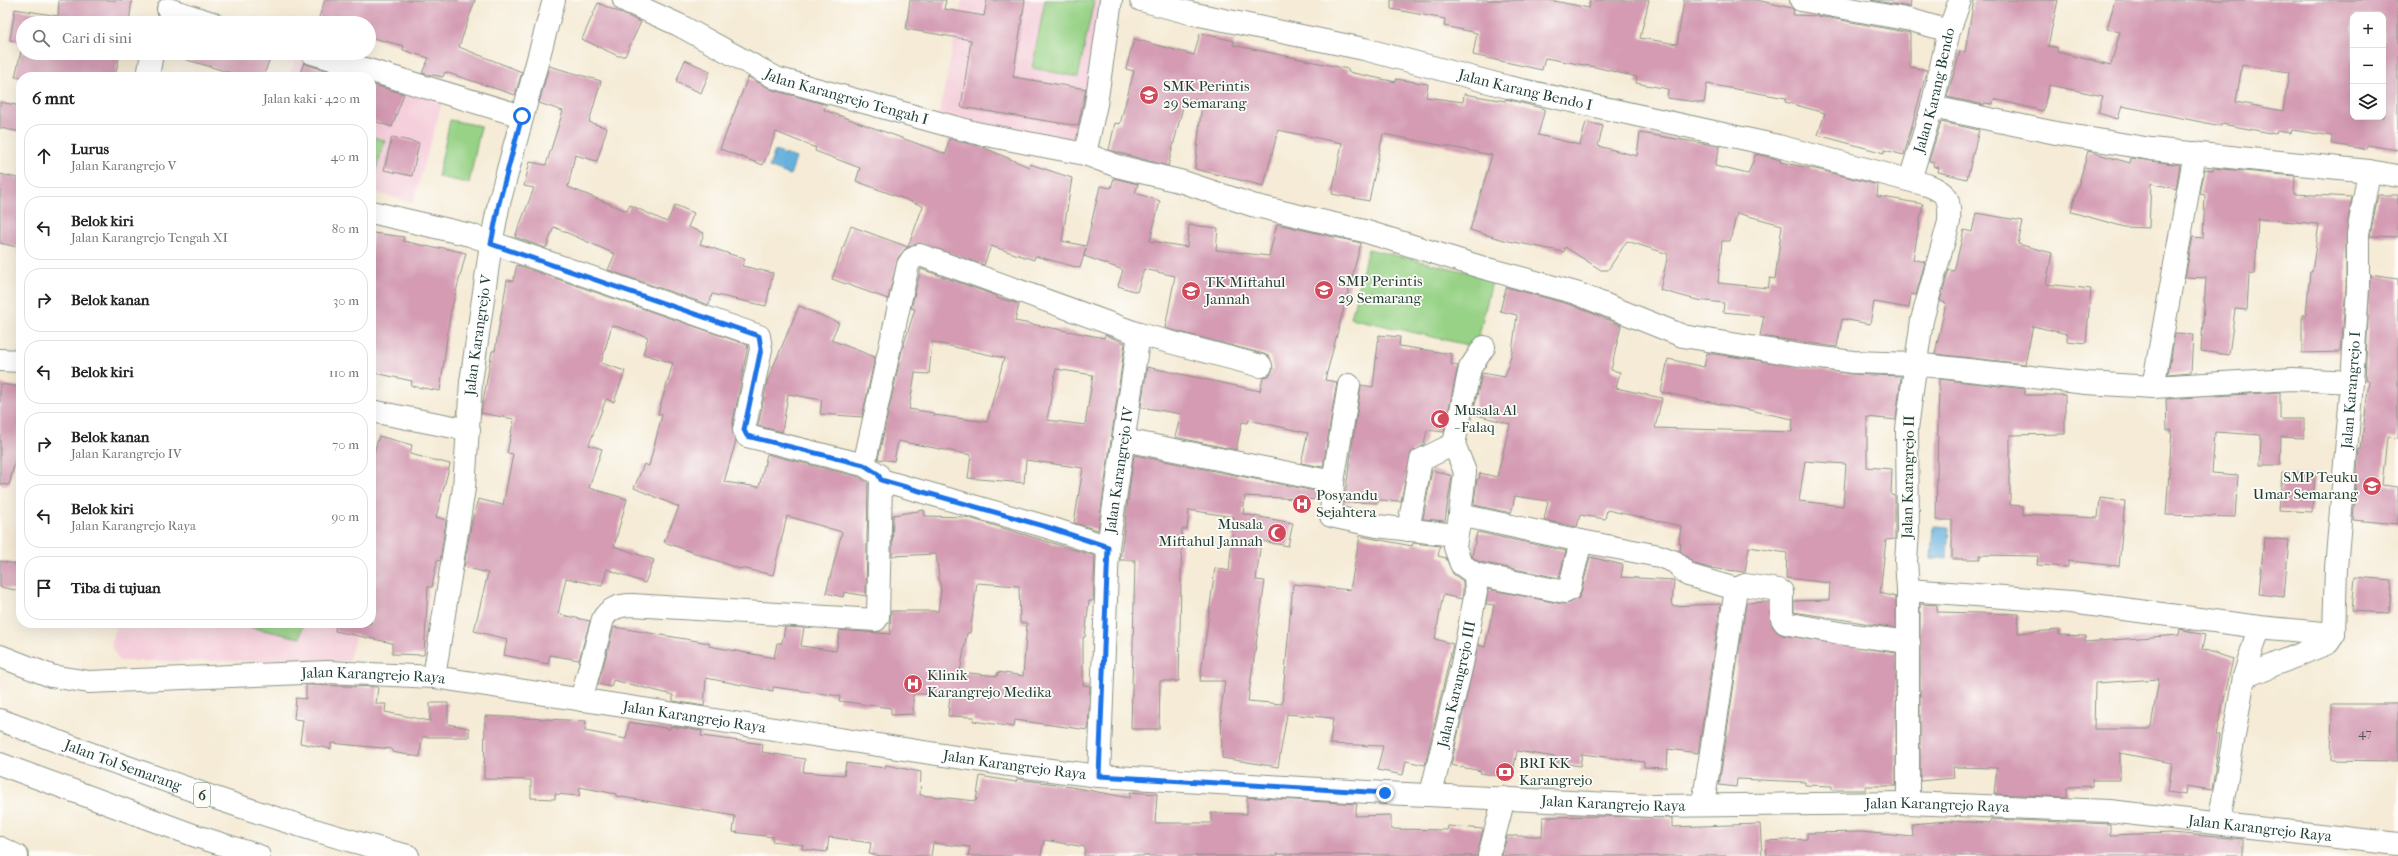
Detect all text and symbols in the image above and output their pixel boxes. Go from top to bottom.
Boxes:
map controls [2350,12,2386,120]
button: + [2350,12,2386,48]
search box [16,16,376,60]
street label: Jalan Karang Bendo [1909,26,1959,156]
icon: search [30,27,52,49]
text: Cari di sini [62,29,132,47]
button: − [2350,48,2386,84]
street label: Jalan Karangrejo Tengah I [761,64,931,129]
street label: Jalan Karang Bendo I [1455,65,1594,114]
place label: SMK Perintis 29 Semarang [1163,77,1250,112]
school or university icon: SMK Perintis 29 Semarang [1138,84,1160,106]
button: layers [2350,84,2386,120]
text: 6 mnt [32,88,75,108]
text: Jalan kaki · 420 m [263,91,360,106]
route start [513,107,531,125]
text: Lurus [71,140,109,158]
icon: ahead [33,145,55,167]
text: 40 m [331,149,359,164]
text: Jalan Karangrejo V [71,158,176,173]
text: Belok kiri [71,212,134,230]
icon: left [33,217,55,239]
text: 80 m [332,221,359,236]
text: Jalan Karangrejo Tengah XI [71,230,228,245]
street label: Jalan Karangrejo V [461,272,496,397]
place label: SMP Perintis 29 Semarang [1338,272,1423,307]
place label: TK Miftahul Jannah [1204,273,1286,308]
school or university icon: SMP Perintis 29 Semarang [1313,279,1335,301]
school or university icon: TK Miftahul Jannah [1180,280,1202,302]
icon: right [33,289,55,311]
text: Belok kanan [71,291,150,309]
text: 30 m [333,293,359,308]
street label: Jalan Karangrejo I [2337,331,2364,451]
icon: left [33,361,55,383]
text: Belok kiri [71,363,134,381]
text: 110 m [329,365,359,380]
place label: Musala Al - Falaq [1454,401,1517,436]
street label: Jalan Karangrejo IV [1101,404,1137,535]
mosque icon: Musala Al - Falaq [1429,408,1451,430]
street label: Jalan Karangrejo II [1898,415,1918,540]
text: Belok kanan [71,428,150,446]
icon: right [33,433,55,455]
text: 70 m [332,437,359,452]
text: Jalan Karangrejo IV [71,446,181,461]
place label: SMP Teuku Umar Semarang [2253,468,2359,503]
school or university icon: SMP Teuku Umar Semarang [2361,475,2383,497]
place label: Posyandu Sejahtera [1316,486,1378,521]
hospital icon: Posyandu Sejahtera [1291,493,1313,515]
text: Belok kiri [71,500,134,518]
icon: left [33,505,55,527]
text: 90 m [331,509,359,524]
place label: Musala Miftahul Jannah [1158,515,1264,550]
text: Jalan Karangrejo Raya [71,518,196,533]
mosque icon: Musala Miftahul Jannah [1266,522,1288,544]
icon: arrive [33,577,55,599]
text: Tiba di tujuan [71,579,161,597]
street label: Jalan Karangrejo III [1433,619,1479,750]
street label: Jalan Karangrejo Raya [300,663,448,688]
place label: Klinik Karangrejo Medika [927,666,1053,701]
hospital icon: Klinik Karangrejo Medika [902,673,924,695]
street label: Jalan Karangrejo Raya [621,697,768,737]
house number: 47 [2358,725,2372,740]
street label: Jalan Tol Semarang [61,735,185,795]
street label: Jalan Karangrejo Raya [941,746,1089,783]
place label: BRI KK Karangrejo [1519,754,1593,789]
bank icon: BRI KK Karangrejo [1494,761,1516,783]
road number: 6 [194,783,210,807]
route end [1376,784,1394,802]
street label: Jalan Karangrejo Raya [1540,792,1687,815]
street label: Jalan Karangrejo Raya [1864,794,2011,816]
street label: Jalan Karangrejo Raya [2186,811,2334,846]

